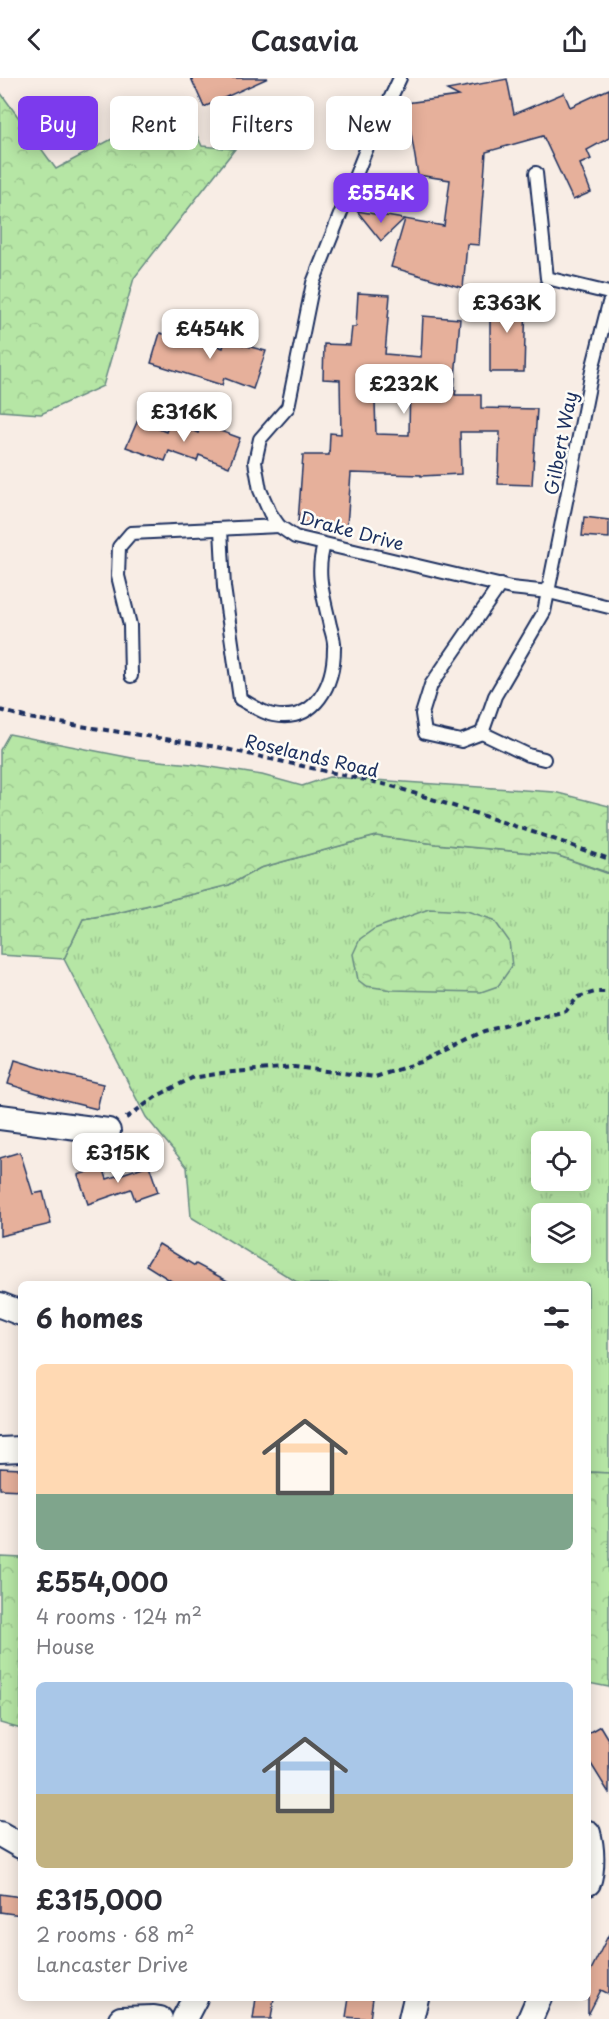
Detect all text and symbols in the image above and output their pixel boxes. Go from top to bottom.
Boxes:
text: Casavia [251,19,358,60]
icon: back [18,23,51,56]
icon: share [558,23,591,56]
chip: Buy [18,96,98,150]
chip: Rent [110,96,198,150]
chip: Filters [210,96,314,150]
chip: New [326,96,412,150]
pin: £554K [339,173,423,224]
text: £554K [347,177,415,207]
pin: £363K [465,283,549,334]
text: £363K [473,287,541,317]
pin: £454K [168,309,252,360]
text: £454K [176,313,244,343]
pin: £232K [362,364,446,415]
text: £232K [369,368,439,398]
street label: Gilbert Way [537,389,583,497]
pin: £316K [142,392,226,443]
text: £316K [151,396,217,426]
street label: Drake Drive [297,503,407,557]
street label: Roselands Road [243,727,381,783]
map controls [531,1131,591,1263]
button: locate [531,1131,591,1191]
pin: £315K [76,1133,160,1184]
text: £315K [86,1137,150,1167]
button: layers [531,1203,591,1263]
text: 6 homes [36,1298,143,1337]
icon: filters [540,1301,573,1334]
icon: home [251,1403,359,1511]
text: £554,000 [36,1562,168,1601]
text: 4 rooms · 124 m² [36,1601,202,1631]
text: House [36,1631,95,1661]
icon: home [251,1721,359,1829]
text: £315,000 [36,1880,162,1919]
text: 2 rooms · 68 m² [36,1919,195,1949]
text: Lancaster Drive [36,1949,188,1979]

